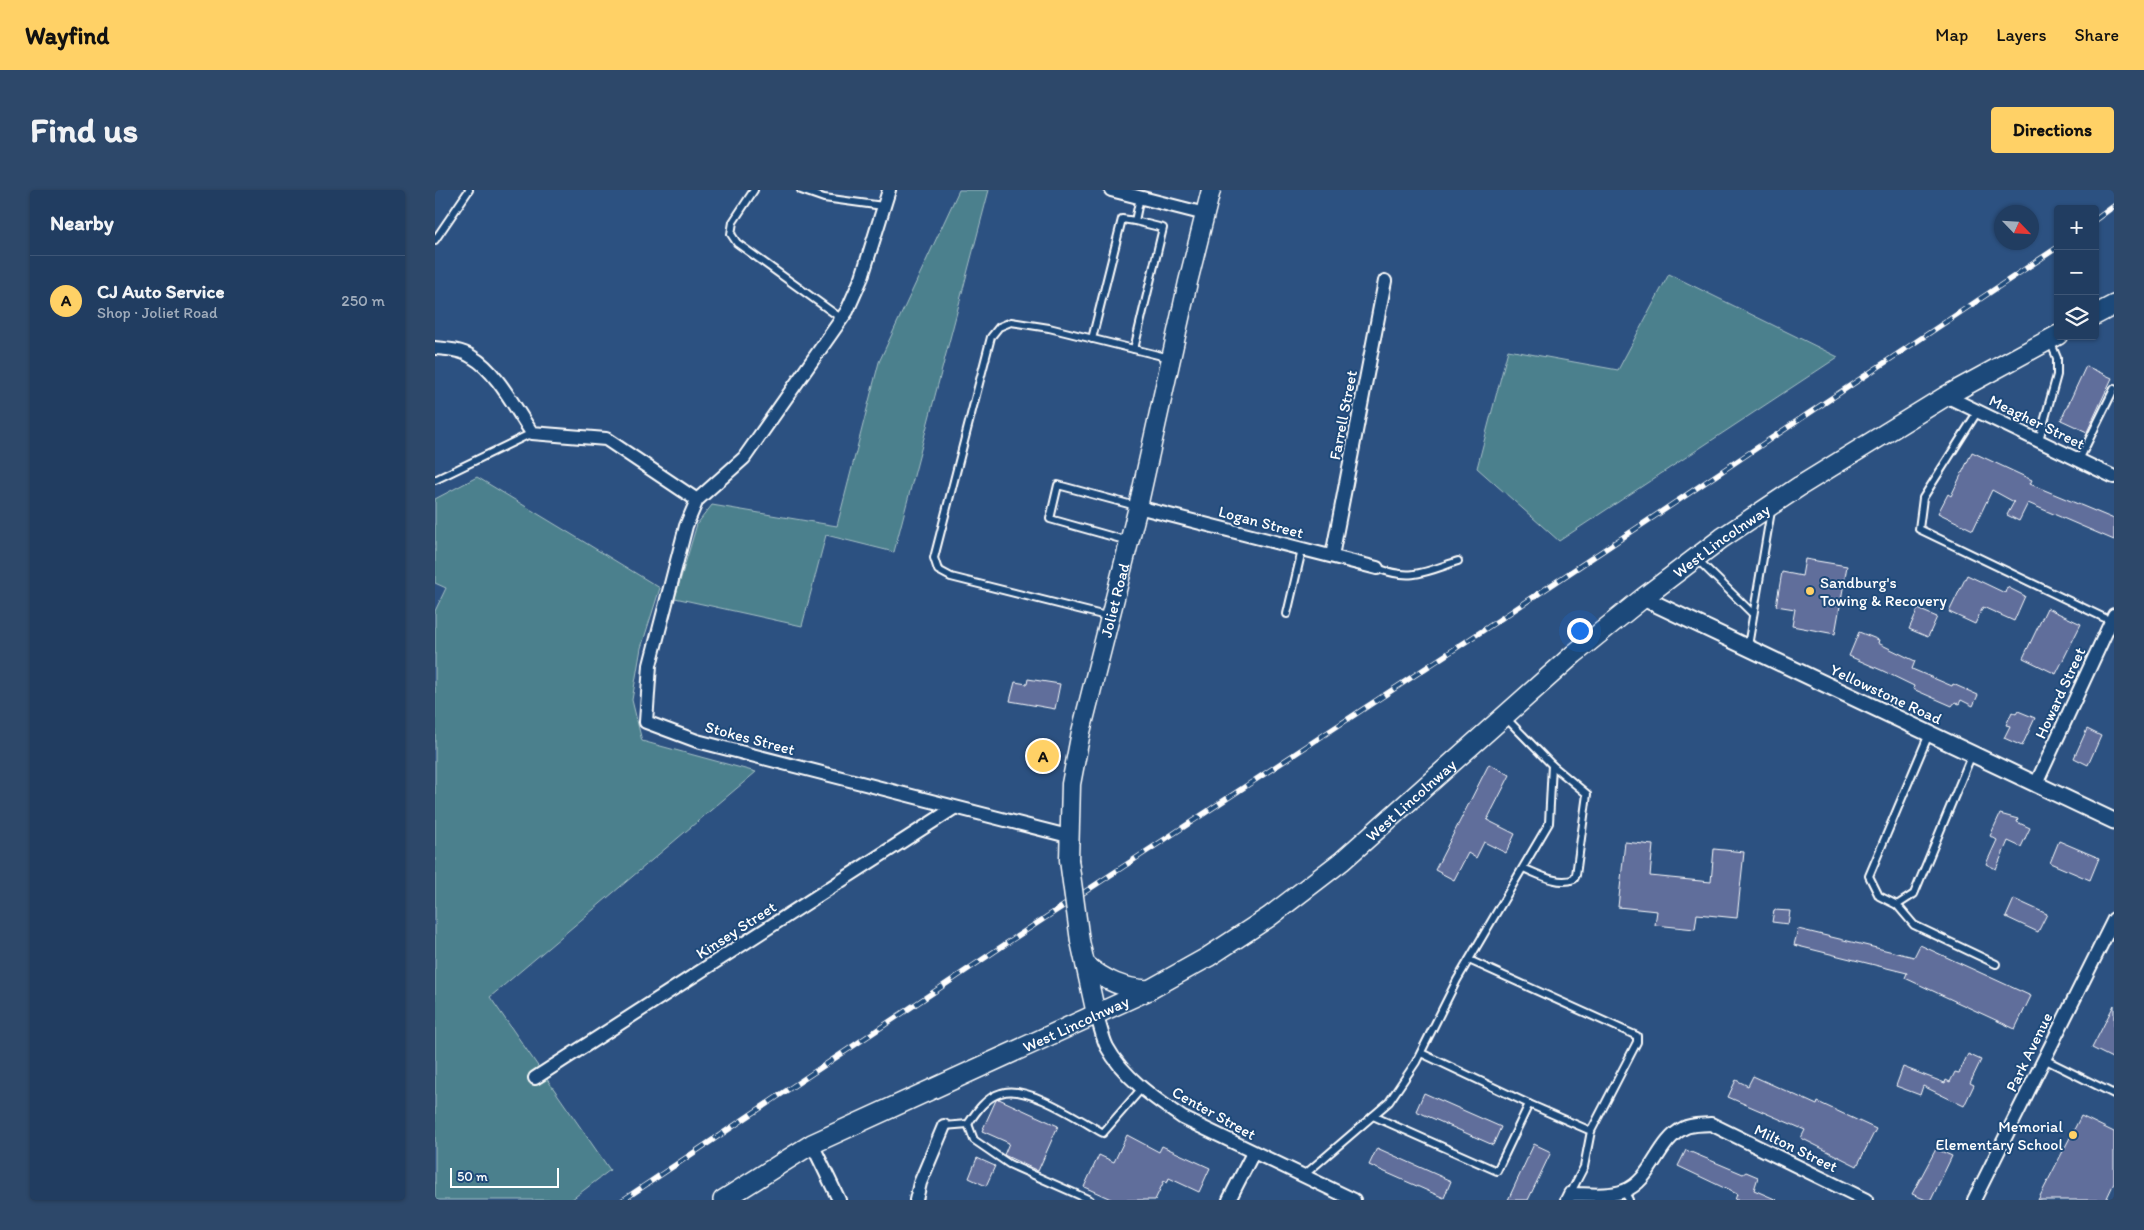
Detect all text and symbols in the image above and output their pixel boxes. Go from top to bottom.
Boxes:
text: Wayfind [25,21,109,50]
text: Map [1935,24,1968,46]
text: Layers [1996,24,2046,46]
text: Share [2074,24,2119,46]
button: Directions [1991,107,2114,153]
text: Find us [30,109,138,151]
north arrow [1994,205,2039,250]
map controls [2054,205,2099,340]
button: + [2054,205,2099,250]
text: Nearby [50,210,114,235]
button: − [2054,250,2099,295]
text: CJ Auto Service [97,280,224,303]
text: A [61,291,71,310]
text: 250 m [341,291,385,310]
button: layers [2054,295,2099,340]
text: Shop · Joliet Road [97,303,218,322]
street label: Farrell Street [1325,368,1361,462]
street label: Meagher Street [1986,391,2088,453]
street label: West Lincolnway [1669,499,1774,582]
street label: Logan Street [1216,502,1306,542]
street label: Joliet Road [1096,561,1133,639]
place label: Sandburg's Towing & Recovery [1820,573,1947,610]
marker: Sandburg's Towing & Recovery [1804,585,1816,597]
your location [1567,618,1593,644]
street label: Howard Street [2031,644,2089,742]
street label: Yellowstone Road [1827,660,1945,728]
street label: Stokes Street [703,717,797,759]
pin: A [1027,737,1059,775]
street label: West Lincolnway [1361,754,1460,845]
street label: Kinsey Street [692,897,780,963]
street label: West Lincolnway [1020,991,1132,1056]
street label: Park Avenue [2002,1009,2056,1095]
street label: Center Street [1169,1082,1259,1144]
place label: Memorial Elementary School [1935,1117,2063,1154]
street label: Milton Street [1751,1120,1841,1176]
marker: Memorial Elementary School [2067,1129,2079,1141]
scale bar [450,1165,559,1188]
text: 50 m [457,1168,488,1185]

